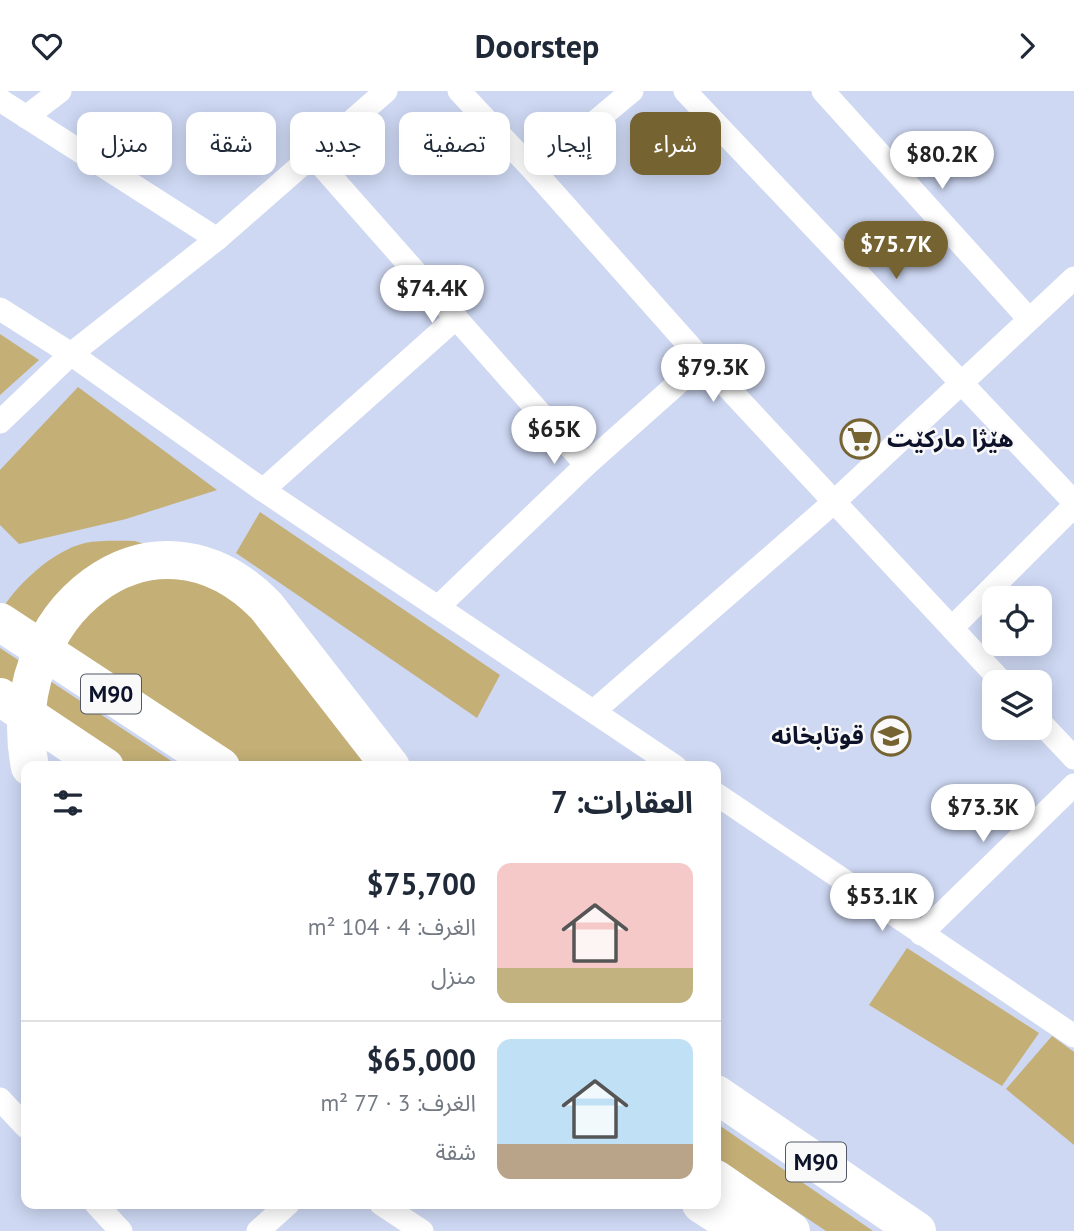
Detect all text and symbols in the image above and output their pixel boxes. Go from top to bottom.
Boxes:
text: Doorstep [475,25,599,67]
icon: heart [28,27,66,65]
icon: forward [1008,27,1046,65]
chip: منزل [77,112,172,175]
chip: شقة [186,112,276,175]
chip: جديد [290,112,385,175]
chip: تصفية [399,112,510,175]
chip: إيجار [524,112,616,175]
chip: شراء [630,112,721,175]
pin: $80.2K [885,132,999,191]
text: $80.2K [906,139,978,168]
pin: $75.7K [839,221,953,281]
text: $75.7K [860,229,932,258]
pin: $74.4K [375,265,489,325]
text: $74.4K [396,273,468,302]
pin: $79.3K [656,345,770,404]
text: $79.3K [677,352,749,381]
pin: $65K [513,407,595,466]
text: $65K [527,414,581,443]
supermarket icon: هێژا ماركێت [839,418,881,460]
place label: هێژا ماركێت [887,423,1014,454]
map controls [982,586,1052,740]
button: locate [982,586,1052,656]
button: layers [982,670,1052,740]
road number: M90 [81,674,141,713]
school or university icon: قوتابخانه [870,715,912,757]
place label: قوتابخانه [771,720,864,751]
text: العقارات: 7 [551,782,693,821]
icon: filters [49,784,87,822]
pin: $73.3K [926,785,1040,844]
text: $73.3K [947,792,1019,821]
text: $75,700 [366,864,476,903]
pin: $53.1K [825,873,939,933]
text: $53.1K [846,881,918,910]
icon: home [553,891,637,975]
text: الغرف: 4 · 104 m² [308,912,476,941]
text: منزل [431,961,476,990]
text: $65,000 [366,1040,476,1079]
icon: home [553,1067,637,1151]
text: الغرف: 3 · 77 m² [320,1088,476,1117]
text: شقة [435,1137,476,1166]
road number: M90 [786,1143,846,1181]

